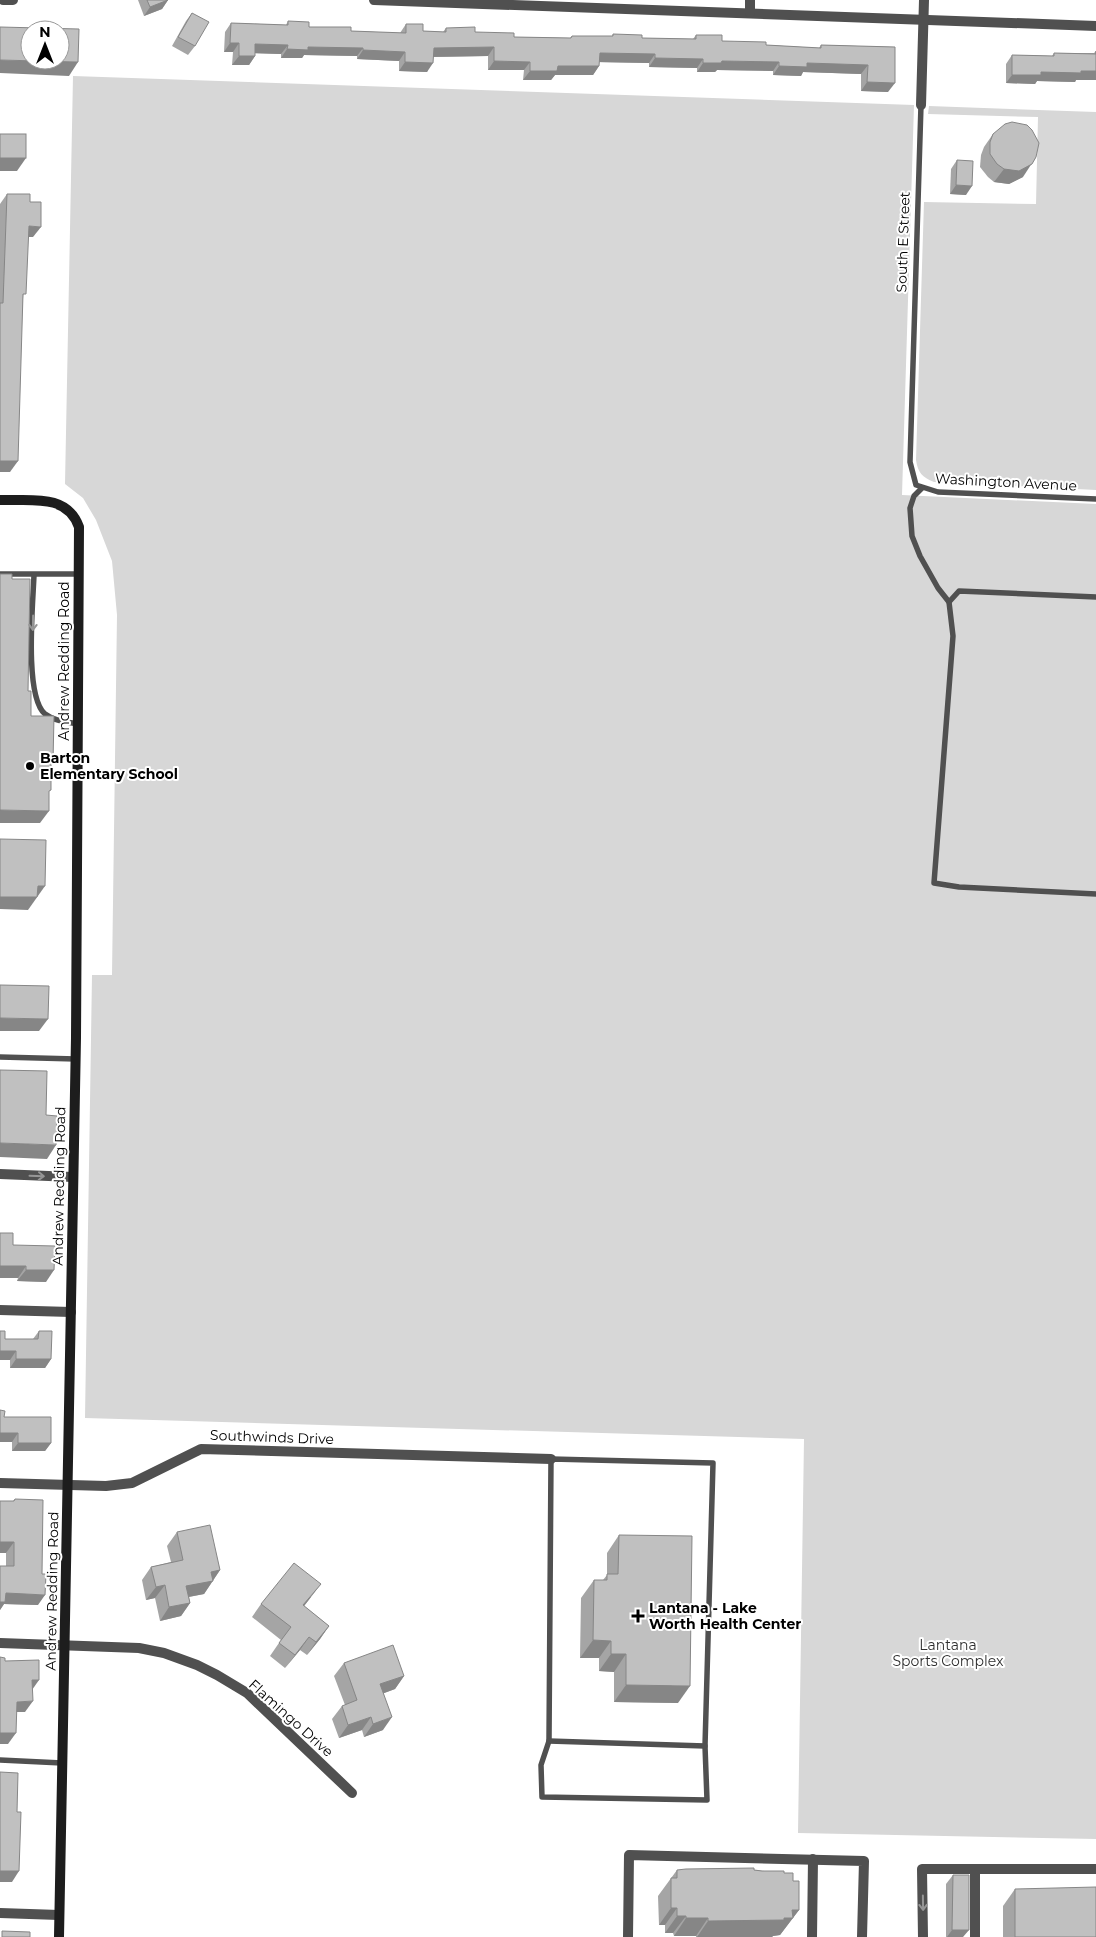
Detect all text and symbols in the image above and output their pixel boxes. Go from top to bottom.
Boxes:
north arrow [20,20,70,70]
text: N [39,23,51,41]
street label: South E Street [892,191,914,293]
street label: Washington Avenue [934,469,1078,495]
street label: Andrew Redding Road [55,581,73,741]
one-way arrow [28,615,38,631]
place label: Barton Elementary School [40,749,178,783]
marker: Barton Elementary School [24,760,36,772]
street label: Andrew Redding Road [49,1106,69,1266]
one-way arrow [28,1171,44,1180]
street label: Southwinds Drive [210,1426,334,1448]
street label: Andrew Redding Road [42,1511,62,1671]
place label: Lantana - Lake Worth Health Center [649,1599,801,1633]
marker: Lantana - Lake Worth Health Center [631,1609,645,1623]
park label: Lantana Sports Complex [892,1636,1004,1670]
street label: Flamingo Drive [245,1675,337,1761]
one-way arrow [918,1895,927,1911]

